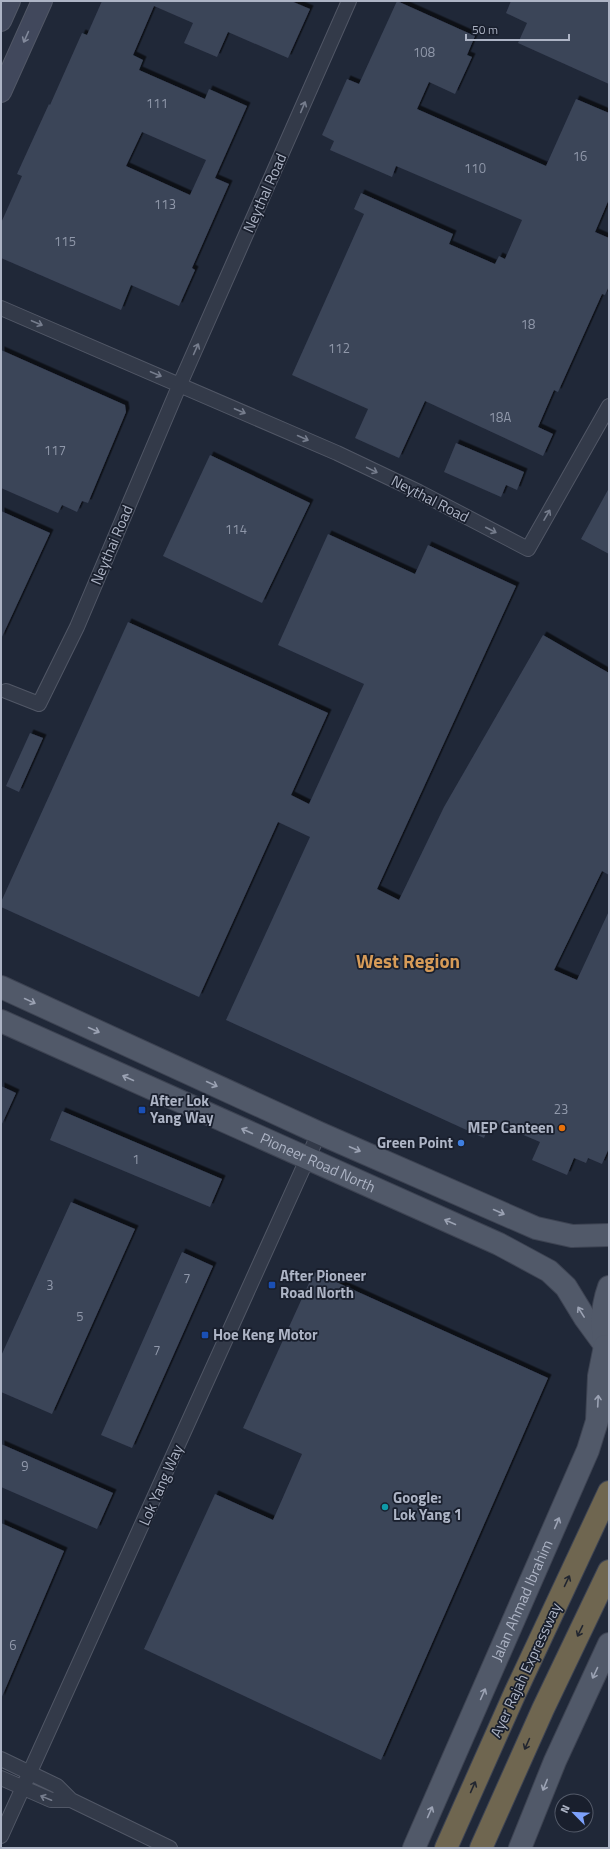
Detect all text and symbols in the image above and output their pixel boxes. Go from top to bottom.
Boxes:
scale bar [466,16,569,42]
text: 50 m [472,20,498,39]
one-way arrow [22,30,29,42]
house number: 108 [413,42,435,62]
house number: 111 [146,93,168,113]
one-way arrow [299,101,307,113]
house number: 16 [573,146,587,166]
street label: Neythal Road [237,149,292,236]
house number: 110 [464,158,486,178]
house number: 113 [154,194,176,214]
house number: 115 [54,231,76,251]
house number: 18 [521,314,535,334]
one-way arrow [30,320,42,328]
house number: 112 [328,338,350,358]
one-way arrow [193,343,200,355]
one-way arrow [150,371,162,379]
house number: 18A [489,407,511,427]
one-way arrow [233,408,245,415]
one-way arrow [296,435,308,442]
house number: 117 [44,440,66,460]
one-way arrow [365,467,377,474]
street label: Neythal Road [387,469,473,528]
street label: Neythai Road [84,501,139,588]
one-way arrow [544,509,552,521]
house number: 114 [225,519,247,539]
one-way arrow [484,526,496,534]
district label: West Region [356,946,460,975]
one-way arrow [23,998,35,1005]
one-way arrow [87,1027,99,1035]
one-way arrow [122,1074,134,1081]
one-way arrow [206,1081,218,1088]
place label: After Lok Yang Way [150,1089,214,1129]
house number: 23 [554,1099,568,1119]
marker: After Lok Yang Way [137,1105,147,1115]
place label: MEP Canteen [468,1116,554,1139]
marker: MEP Canteen [557,1123,567,1133]
street label: Pioneer Road North [257,1126,379,1198]
one-way arrow [241,1127,253,1134]
place label: Green Point [377,1131,454,1154]
marker: Green Point [456,1138,466,1148]
one-way arrow [348,1146,360,1153]
house number: 1 [132,1149,140,1169]
one-way arrow [492,1209,504,1216]
one-way arrow [445,1218,457,1225]
place label: After Pioneer Road North [280,1264,367,1304]
house number: 7 [183,1268,191,1288]
house number: 3 [46,1275,54,1295]
marker: After Pioneer Road North [267,1280,277,1290]
house number: 5 [76,1306,84,1326]
one-way arrow [577,1306,585,1318]
place label: Hoe Keng Motor [213,1323,318,1346]
marker: Hoe Keng Motor [200,1330,210,1340]
house number: 7 [153,1340,161,1360]
one-way arrow [594,1395,602,1408]
street label: Lok Yang Way [132,1440,189,1529]
house number: 9 [21,1456,29,1476]
place label: Google: Lok Yang 1 [393,1486,462,1526]
marker: Google: Lok Yang 1 [380,1502,390,1512]
one-way arrow [554,1517,561,1529]
street label: Jalan Ahmad Ibrahim [485,1536,558,1665]
one-way arrow [564,1576,571,1588]
street label: Ayer Rajah Expressway [484,1599,567,1741]
one-way arrow [576,1625,583,1637]
house number: 6 [9,1635,17,1655]
one-way arrow [591,1667,599,1679]
one-way arrow [480,1688,487,1700]
one-way arrow [523,1738,530,1750]
one-way arrow [541,1779,549,1791]
one-way arrow [470,1781,477,1793]
one-way arrow [41,1793,53,1801]
north arrow [554,1793,594,1833]
text: N [556,1802,574,1816]
one-way arrow [427,1807,434,1819]

